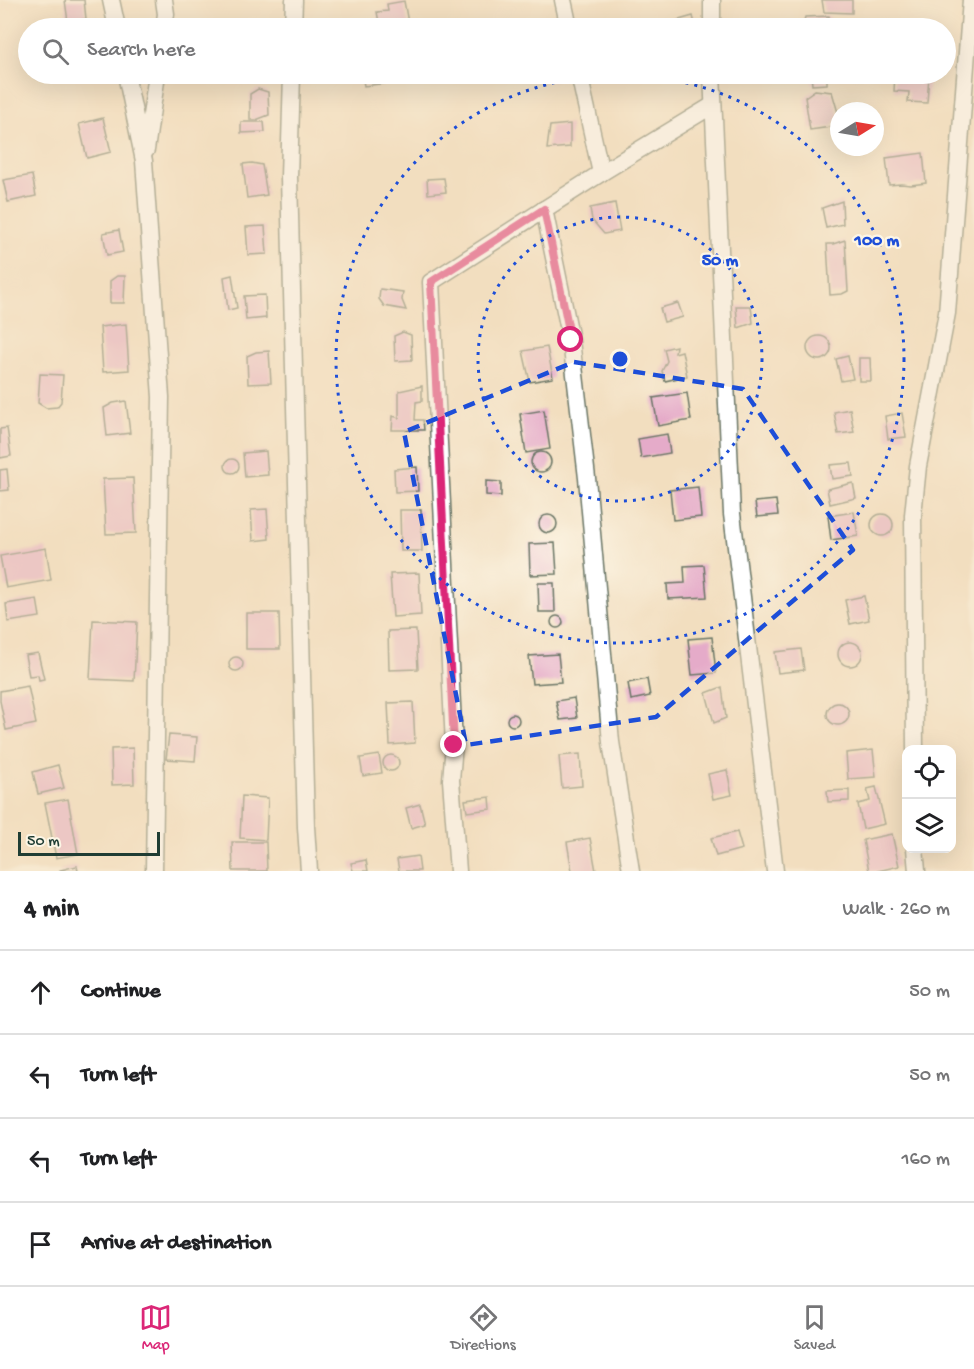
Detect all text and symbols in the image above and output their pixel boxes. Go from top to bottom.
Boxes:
search box [18,18,956,84]
icon: search [39,35,72,68]
text: Search here [87,38,195,64]
north arrow [830,102,884,156]
text: 100 m [854,231,900,252]
text: 50 m [702,251,739,272]
route start [557,326,583,352]
centre of rings [610,349,630,369]
route end [440,731,466,757]
map controls [902,745,956,853]
button: locate [902,745,956,799]
button: layers [902,799,956,853]
scale bar [18,829,160,856]
text: 50 m [27,833,60,852]
text: 4 min [24,895,79,926]
text: Walk · 260 m [843,899,950,922]
icon: ahead [24,976,57,1009]
text: Continue [81,979,161,1005]
text: 50 m [909,981,950,1004]
icon: left [24,1060,57,1093]
text: Turn left [81,1063,155,1089]
text: 50 m [909,1065,950,1088]
icon: left [24,1144,57,1177]
text: Turn left [81,1147,155,1173]
text: 160 m [901,1149,950,1172]
icon: arrive [24,1228,57,1261]
text: Arrive at destination [81,1231,271,1257]
tab: Map [139,1301,172,1356]
tab: Directions [450,1301,516,1356]
tab: Saved [794,1301,835,1356]

